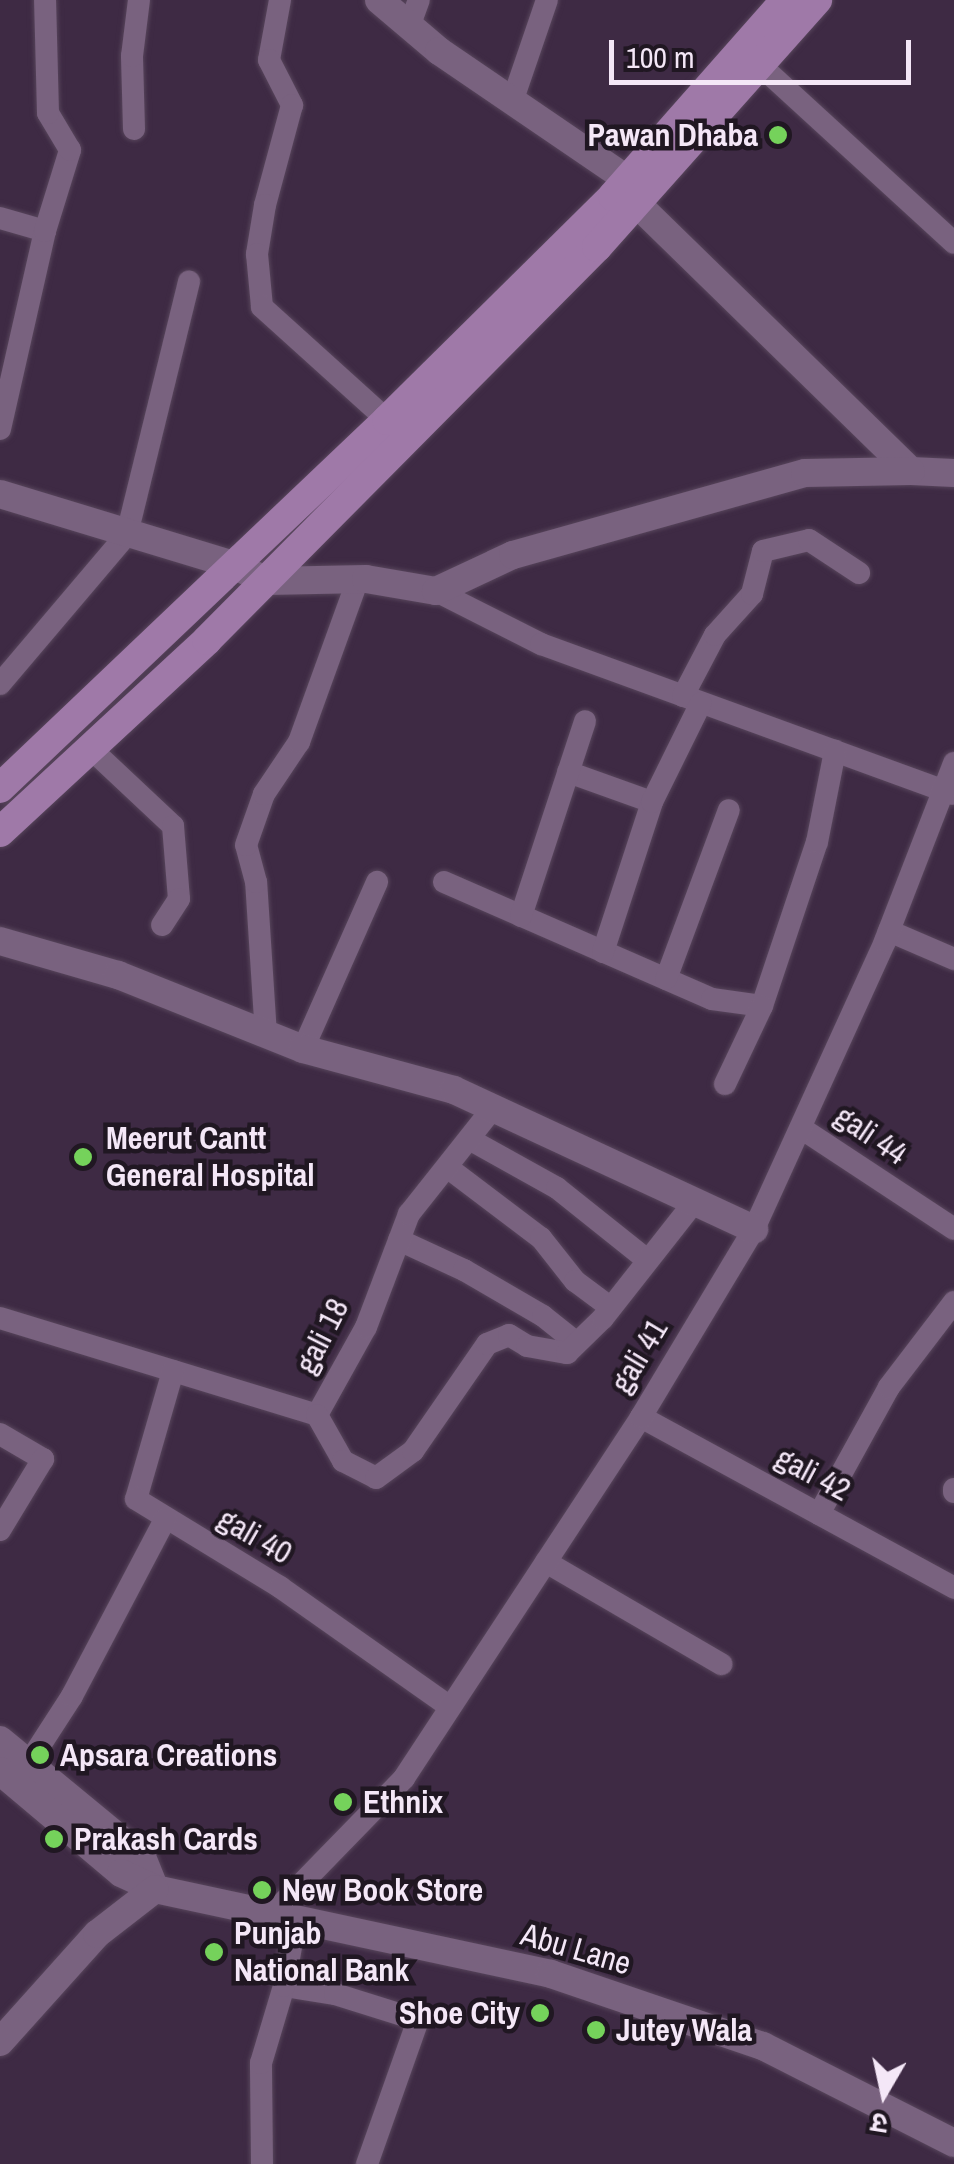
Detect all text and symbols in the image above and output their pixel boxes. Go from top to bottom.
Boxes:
scale bar [614,20,916,82]
text: 100 m [626,37,694,77]
place label: Pawan Dhaba [587,116,758,154]
marker: Pawan Dhaba [767,124,789,146]
street label: gali 44 [828,1097,914,1173]
place label: Meerut Cantt General Hospital [106,1120,315,1195]
marker: Meerut Cantt General Hospital [70,1144,96,1170]
street label: gali 18 [287,1292,357,1380]
street label: gali 41 [602,1312,676,1400]
street label: gali 42 [769,1439,857,1509]
street label: gali 40 [211,1500,299,1572]
place label: Apsara Creations [60,1736,277,1774]
marker: Apsara Creations [29,1744,51,1766]
place label: Ethnix [363,1783,443,1821]
marker: Ethnix [332,1791,354,1813]
place label: Prakash Cards [74,1820,258,1858]
marker: Prakash Cards [43,1828,65,1850]
place label: New Book Store [282,1871,483,1909]
marker: New Book Store [251,1879,273,1901]
place label: Punjab National Bank [234,1915,409,1990]
street label: Abu Lane [517,1915,635,1983]
marker: Punjab National Bank [203,1941,225,1963]
place label: Shoe City [399,1994,520,2032]
marker: Shoe City [529,2002,551,2024]
place label: Jutey Wala [616,2011,752,2049]
marker: Jutey Wala [585,2019,607,2041]
north arrow [834,2044,934,2144]
text: उ [868,2104,890,2144]

